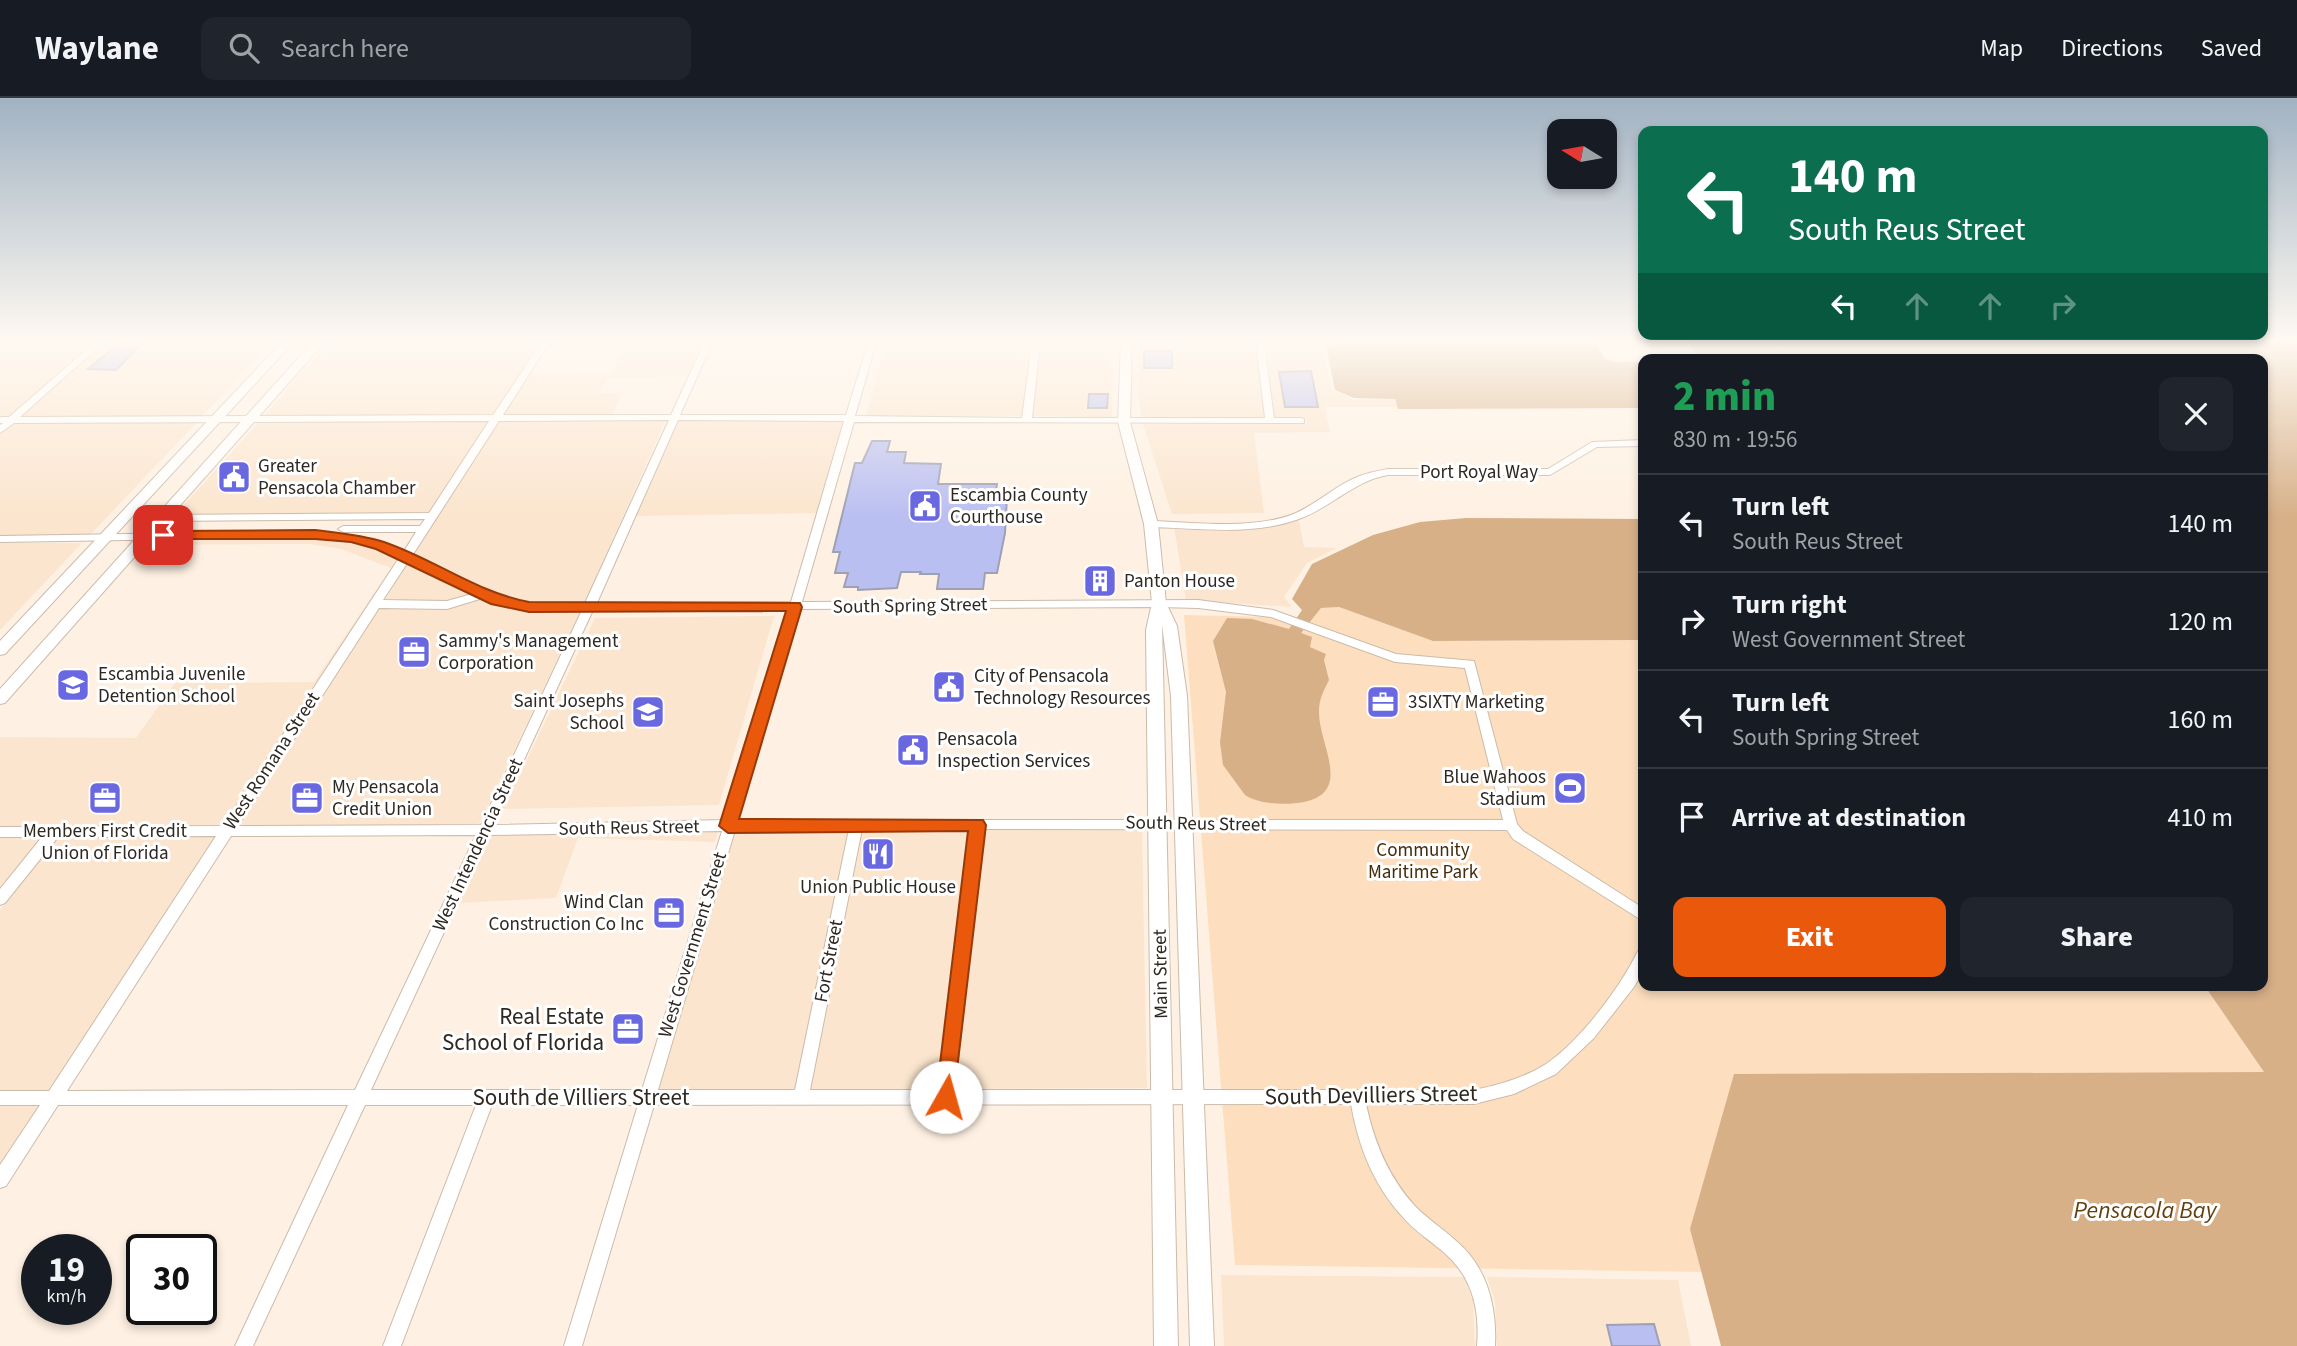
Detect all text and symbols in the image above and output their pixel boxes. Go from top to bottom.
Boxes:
search box [201,17,691,80]
text: Waylane [35,25,159,72]
icon: search [225,29,263,67]
text: Search here [281,30,409,67]
text: Map [1980,31,2023,66]
text: Directions [2061,31,2163,66]
text: Saved [2201,31,2262,66]
north arrow [1547,119,1617,189]
map controls [1547,119,1617,189]
text: 140 m [1788,142,1917,212]
icon: left [1673,154,1764,245]
text: South Reus Street [1788,207,2026,253]
icon: left [1825,287,1863,325]
icon: ahead [1898,287,1936,325]
icon: ahead [1971,287,2009,325]
icon: right [2044,287,2082,325]
text: 2 min [1673,367,1776,427]
button: close [2159,377,2233,451]
text: 830 m · 19:56 [1673,423,1797,456]
place label: Greater Pensacola Chamber [258,453,416,502]
public building icon: Greater Pensacola Chamber [215,458,253,496]
street label: Port Royal Way [1420,459,1538,486]
place label: Escambia County Courthouse [950,482,1088,531]
public building icon: Escambia County Courthouse [906,487,944,525]
text: Turn left [1732,488,1829,525]
icon: left [1673,504,1711,542]
pin [133,505,193,565]
text: 140 m [2167,505,2233,542]
icon: arrive [144,516,182,554]
text: South Reus Street [1732,525,1903,558]
building icon: Panton House [1081,562,1119,600]
place label: Panton House [1124,568,1235,595]
text: Turn right [1732,586,1847,623]
street label: South Spring Street [832,591,988,621]
icon: right [1673,602,1711,640]
text: 120 m [2167,603,2233,640]
text: West Government Street [1732,623,1965,656]
place label: Sammy's Management Corporation [438,628,619,677]
office icon: Sammy's Management Corporation [395,633,433,671]
place label: Escambia Juvenile Detention School [98,661,245,710]
place label: City of Pensacola Technology Resources [974,663,1150,712]
school or university icon: Escambia Juvenile Detention School [54,666,92,704]
public building icon: City of Pensacola Technology Resources [930,668,968,706]
office icon: 3SIXTY Marketing [1364,683,1402,721]
text: Turn left [1732,684,1829,721]
street label: West Romana Street [217,686,327,835]
place label: Saint Josephs School [513,688,624,737]
place label: 3SIXTY Marketing [1408,689,1544,716]
school or university icon: Saint Josephs School [629,693,667,731]
icon: left [1673,700,1711,738]
text: 160 m [2167,701,2233,738]
text: South Spring Street [1732,721,1919,754]
place label: Pensacola Inspection Services [937,726,1090,775]
public building icon: Pensacola Inspection Services [894,731,932,769]
street label: West Intendencia Street [426,753,530,936]
place label: Blue Wahoos Stadium [1443,764,1546,813]
sports icon: Blue Wahoos Stadium [1551,769,1589,807]
place label: My Pensacola Credit Union [332,774,439,823]
office icon: Members First Credit Union of Florida [86,779,124,817]
office icon: My Pensacola Credit Union [288,779,326,817]
icon: arrive [1673,798,1711,836]
text: Arrive at destination [1732,799,1966,836]
text: 410 m [2167,799,2233,836]
street label: South Reus Street [1125,809,1267,839]
street label: South Reus Street [558,813,700,843]
place label: Members First Credit Union of Florida [23,818,188,867]
restaurant icon: Union Public House [859,835,897,873]
park label: Community Maritime Park [1368,837,1479,886]
street label: West Government Street [652,848,734,1041]
place label: Union Public House [800,874,956,901]
place label: Wind Clan Construction Co Inc [488,889,644,938]
office icon: Wind Clan Construction Co Inc [650,894,688,932]
button: Exit [1673,897,1946,977]
button: Share [1960,897,2233,977]
street label: Fort Street [808,917,850,1005]
street label: Main Street [1147,928,1175,1019]
place label: Real Estate School of Florida [442,1000,604,1059]
office icon: Real Estate School of Florida [609,1010,647,1048]
position arrow [909,1060,983,1134]
street label: South Devilliers Street [1264,1077,1478,1113]
street label: South de Villiers Street [473,1081,690,1114]
water label: Pensacola Bay [2074,1193,2218,1228]
speed limit sign: 30 [126,1234,217,1325]
text: 19 [48,1245,85,1295]
text: km/h [47,1284,86,1309]

